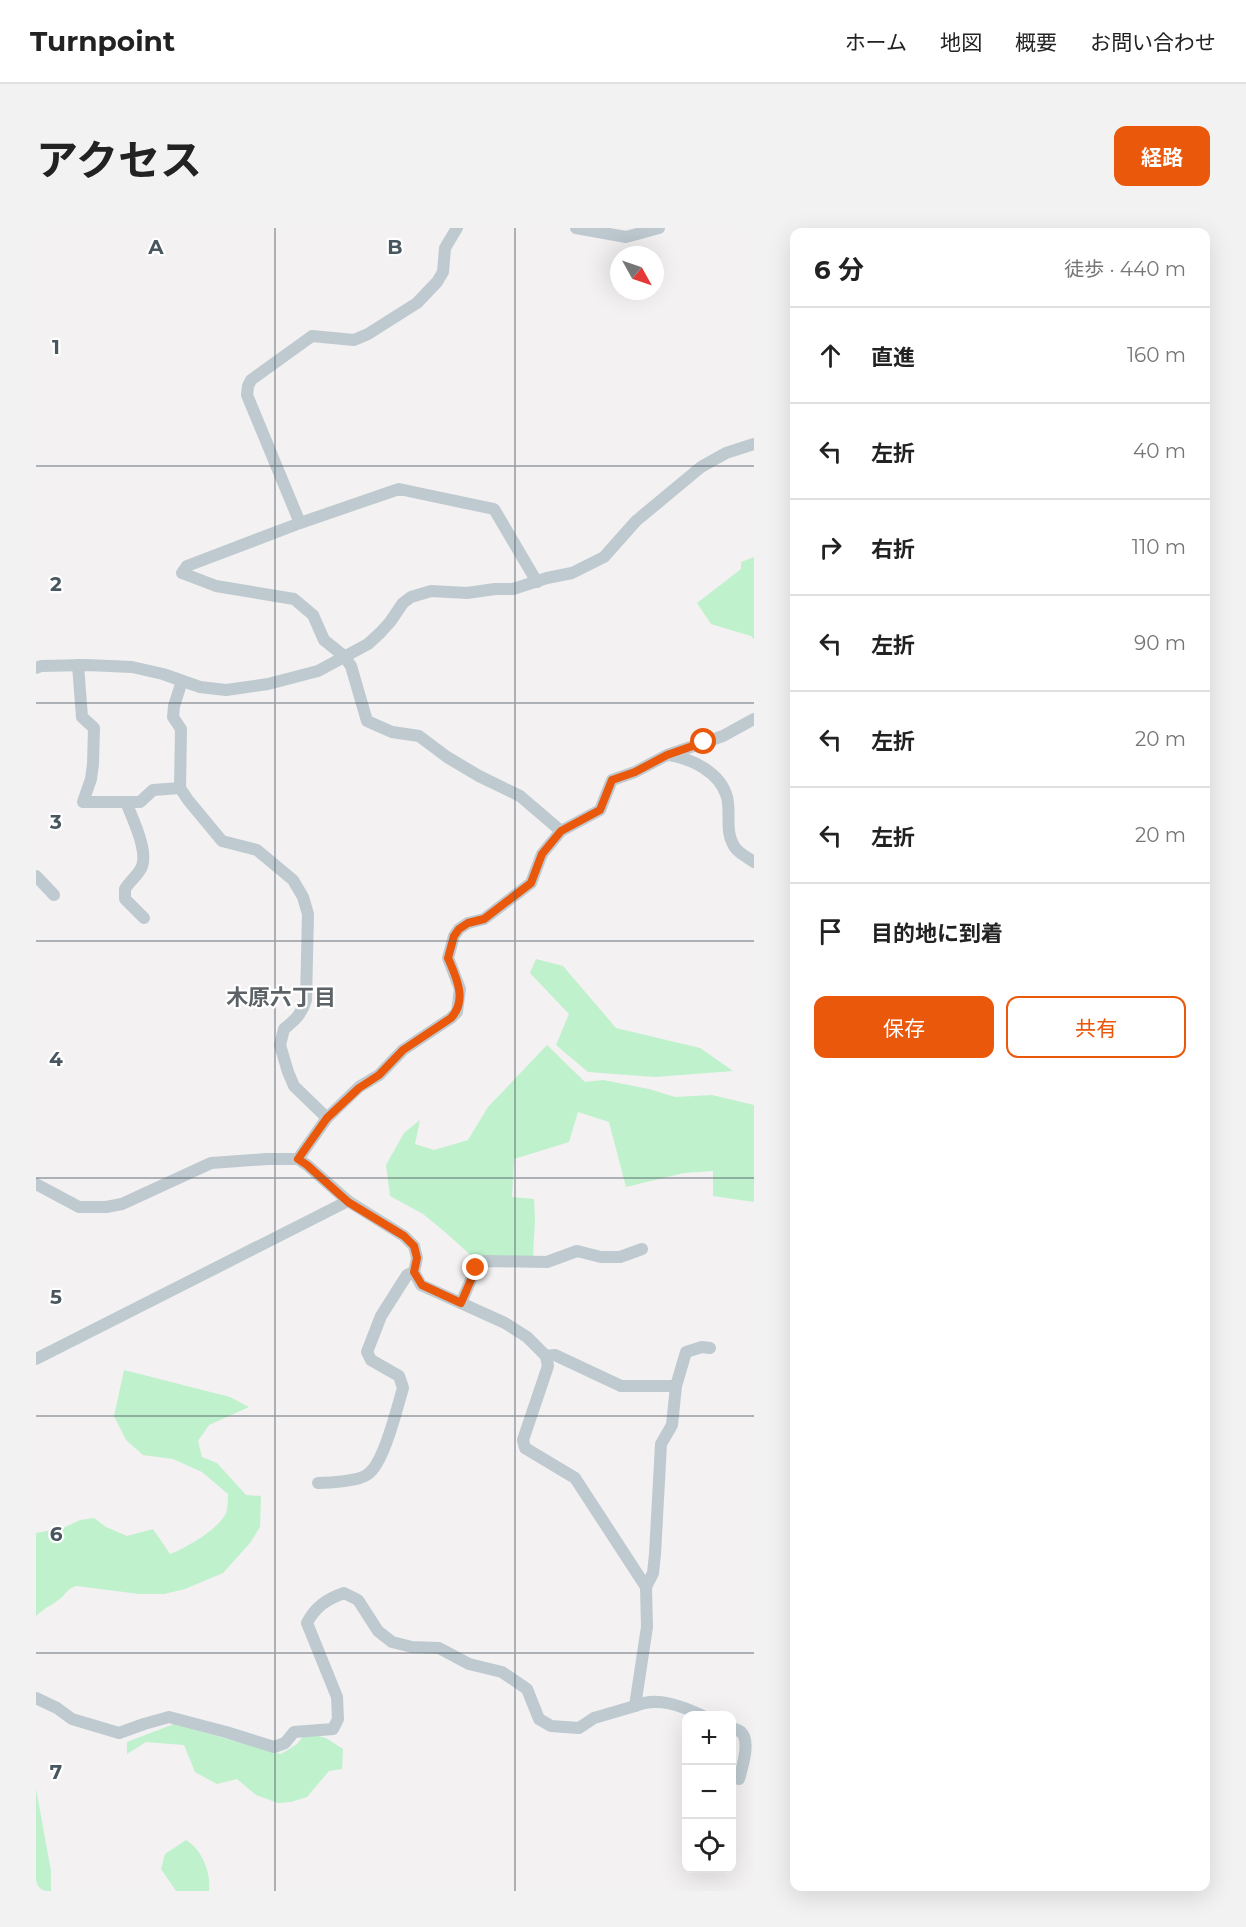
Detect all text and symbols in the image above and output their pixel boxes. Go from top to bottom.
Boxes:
text: Turnpoint [30,24,175,58]
text: ホーム [845,30,907,55]
text: 地図 [940,30,982,55]
text: 概要 [1015,30,1057,55]
text: お問い合わせ [1090,30,1216,55]
button: 経路 [1114,126,1210,186]
text: アクセス [36,134,202,186]
text: A [147,235,164,259]
text: B [387,235,403,259]
north arrow [610,246,664,300]
text: 6 分 [814,254,864,286]
text: 徒歩 · 440 m [1064,257,1186,281]
text: 1 [52,335,60,359]
icon: ahead [814,339,847,372]
text: 160 m [1127,343,1186,367]
text: 直進 [871,344,915,371]
icon: left [814,435,847,468]
text: 40 m [1133,439,1186,463]
text: 左折 [871,440,915,467]
icon: right [814,531,847,564]
text: 110 m [1132,535,1186,559]
text: 右折 [871,536,915,563]
text: 2 [50,572,62,596]
icon: left [814,627,847,660]
text: 90 m [1134,631,1186,655]
text: 左折 [871,632,915,659]
icon: left [814,723,847,756]
text: 20 m [1135,727,1186,751]
route start [690,728,716,754]
text: 左折 [871,728,915,755]
text: 3 [49,810,62,834]
icon: left [814,819,847,852]
text: 20 m [1135,823,1186,847]
text: 左折 [871,824,915,851]
icon: arrive [814,915,847,948]
text: 目的地に到着 [871,920,1003,947]
district label: 木原六丁目 [226,984,336,1011]
button: 保存 [814,996,994,1058]
button: 共有 [1006,996,1186,1058]
text: 4 [49,1047,63,1071]
route end [462,1254,488,1280]
text: 5 [50,1285,62,1309]
text: 6 [50,1522,63,1546]
map controls [682,1711,736,1873]
button: + [682,1711,736,1765]
text: 7 [50,1760,62,1784]
button: − [682,1765,736,1819]
button: locate [682,1819,736,1873]

